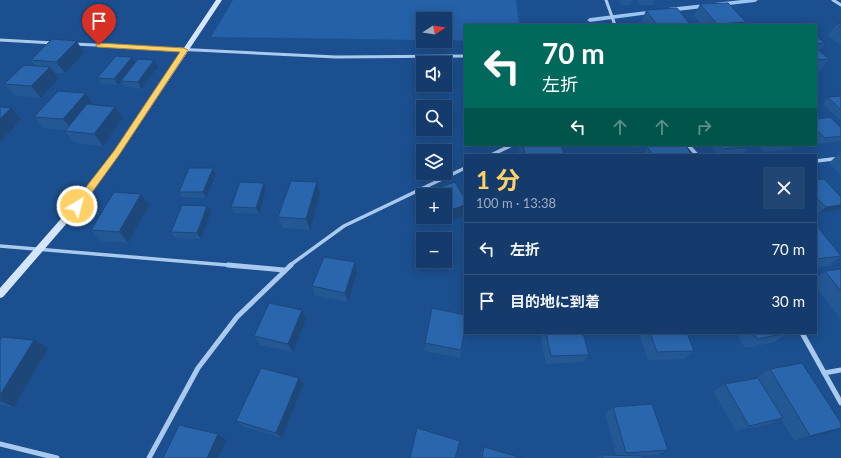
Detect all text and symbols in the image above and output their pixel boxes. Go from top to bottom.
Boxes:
pin [82,4,116,45]
icon: arrive [88,10,110,32]
north arrow [416,12,452,48]
map controls [416,12,452,268]
text: 70 m [542,36,605,70]
icon: left [476,40,528,92]
button: sound [416,56,452,92]
text: 左折 [542,73,578,95]
button: search [416,100,452,136]
icon: left [567,116,589,138]
icon: ahead [609,116,631,138]
icon: ahead [651,116,673,138]
icon: right [693,116,715,138]
button: layers [416,144,452,180]
text: 1 分 [476,165,520,194]
button: close [763,167,805,209]
position arrow [56,185,98,227]
button: + [416,188,452,224]
text: 100 m · 13:38 [476,195,556,211]
button: − [416,232,452,268]
icon: left [476,238,498,260]
text: 左折 [510,240,540,258]
text: 70 m [771,240,805,258]
icon: arrive [476,290,498,312]
text: 目的地に到着 [510,292,600,310]
text: 30 m [771,292,805,310]

